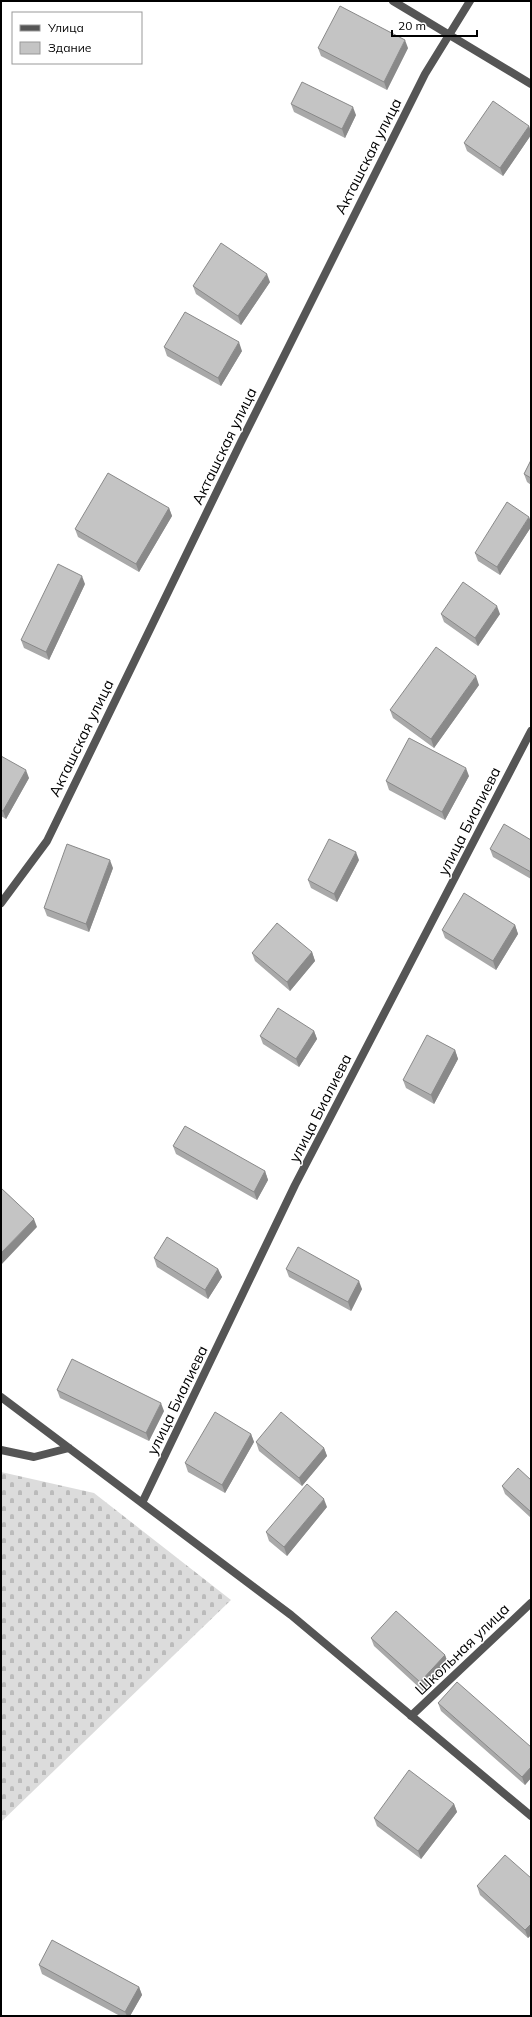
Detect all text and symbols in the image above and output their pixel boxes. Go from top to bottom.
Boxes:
legend [12,12,142,64]
scale bar [392,12,477,38]
text: 20 m [398,18,426,33]
text: Улица [47,20,84,35]
text: Здание [48,40,92,55]
street label: Акташская улица [330,95,406,217]
street label: Акташская улица [187,384,261,508]
street label: Акташская улица [44,676,118,800]
street label: улица Биалиева [433,763,505,879]
street label: улица Биалиева [284,1050,356,1166]
street label: улица Биалиева [142,1342,212,1458]
street label: Школьная улица [411,1599,513,1699]

